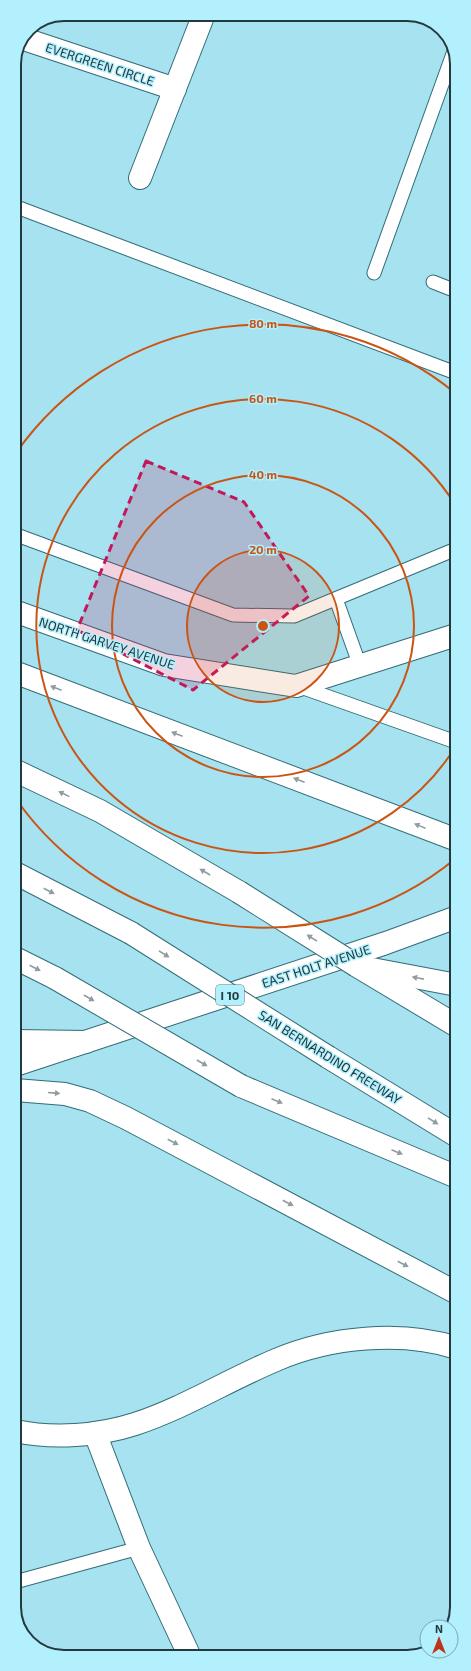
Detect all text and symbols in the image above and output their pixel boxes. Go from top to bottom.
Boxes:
street label: EVERGREEN CIRCLE [44,39,156,89]
text: 80 m [249,316,277,330]
text: 60 m [249,391,277,405]
text: 40 m [249,467,277,481]
text: 20 m [249,542,277,556]
street label: NORTH GARVEY AVENUE [37,613,177,673]
centre of rings [256,619,270,633]
one-way arrow [49,684,61,690]
one-way arrow [171,730,183,736]
one-way arrow [292,776,304,782]
one-way arrow [59,791,70,797]
one-way arrow [414,823,426,829]
one-way arrow [199,869,211,876]
one-way arrow [43,888,55,894]
one-way arrow [307,934,317,942]
street label: EAST HOLT AVENUE [260,941,372,991]
one-way arrow [159,950,170,958]
one-way arrow [29,965,41,971]
one-way arrow [412,974,424,980]
road number: I 10 [216,985,244,1005]
one-way arrow [83,994,95,1001]
street label: SAN BERNARDINO FREEWAY [256,1006,405,1108]
one-way arrow [196,1060,208,1067]
one-way arrow [47,1090,60,1097]
one-way arrow [272,1099,284,1105]
one-way arrow [427,1118,439,1125]
one-way arrow [167,1139,179,1146]
one-way arrow [392,1149,404,1155]
one-way arrow [282,1200,294,1206]
one-way arrow [397,1261,408,1267]
north arrow [419,1619,459,1659]
text: N [435,1622,443,1635]

